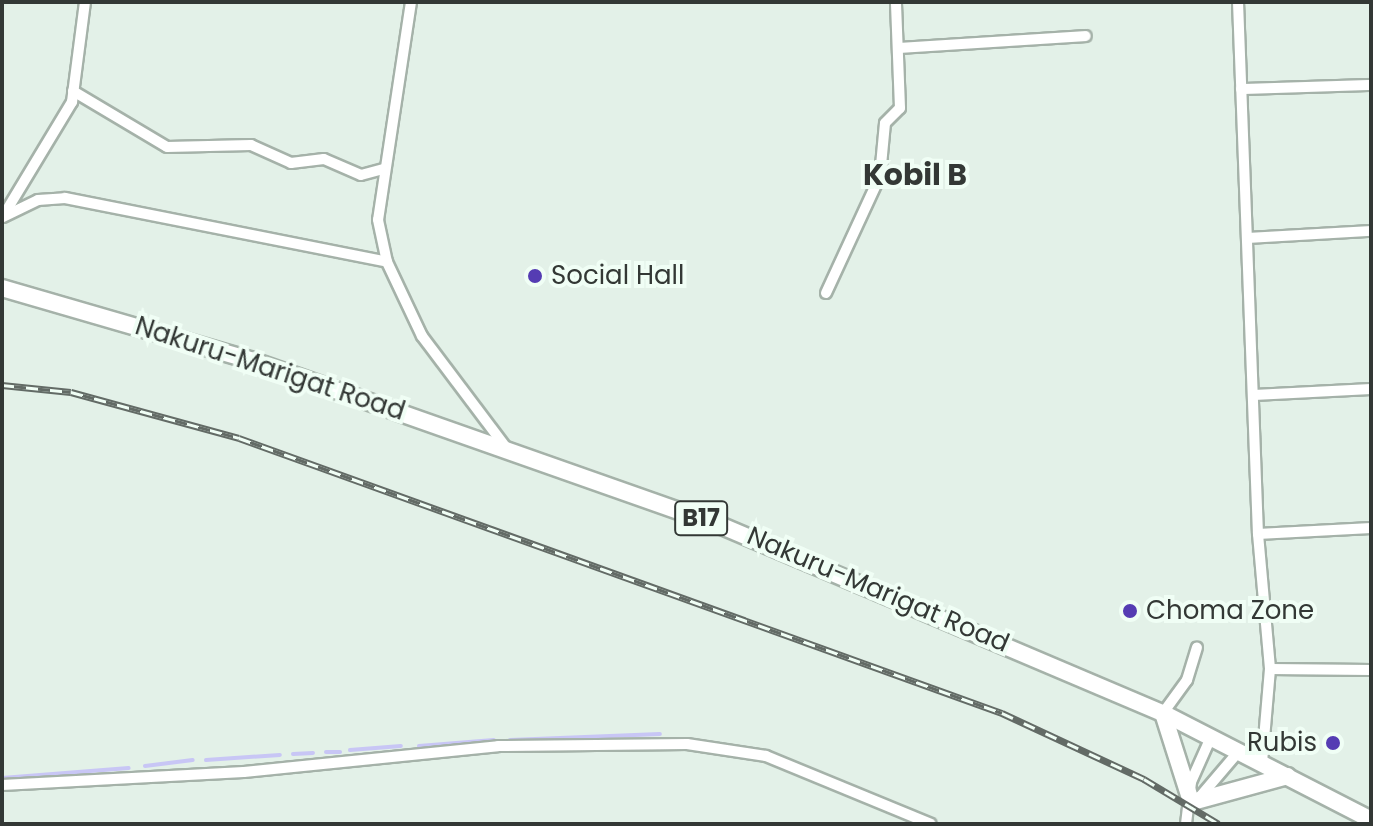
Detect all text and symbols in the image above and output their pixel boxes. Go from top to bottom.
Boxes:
district label: Kobil B [863,157,967,193]
place label: Social Hall [551,260,684,292]
marker: Social Hall [526,267,544,285]
street label: Nakuru-Marigat Road [131,311,409,427]
road number: B17 [673,498,729,538]
street label: Nakuru-Marigat Road [742,521,1014,659]
place label: Choma Zone [1146,595,1314,627]
marker: Choma Zone [1121,602,1139,620]
place label: Rubis [1247,727,1317,759]
marker: Rubis [1324,734,1342,752]

